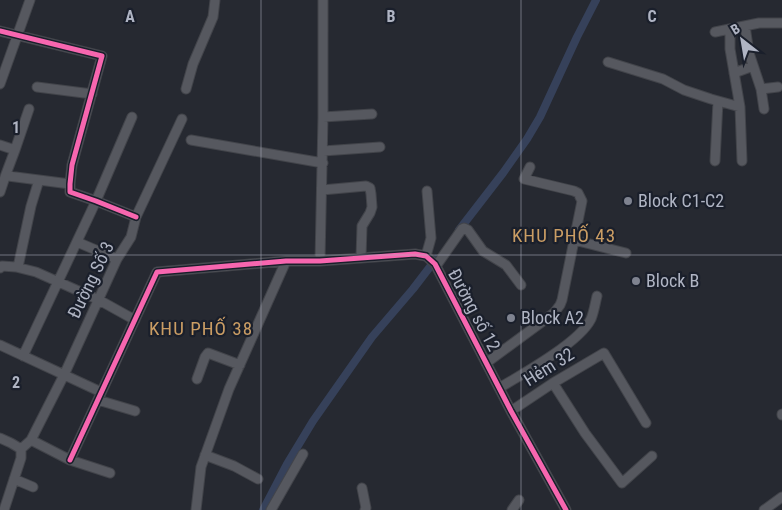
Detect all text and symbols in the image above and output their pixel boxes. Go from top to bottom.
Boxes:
text: A [125,7,135,26]
text: B [387,7,396,26]
text: C [647,7,657,26]
north arrow [717,15,767,65]
text: B [728,20,743,38]
text: 1 [12,118,20,137]
place label: Block C1-C2 [638,190,724,211]
marker: Block C1-C2 [622,195,634,207]
district label: KHU PHỐ 43 [512,223,616,247]
street label: Đường Số 3 [63,238,118,322]
street label: Đường số 12 [444,265,505,355]
place label: Block B [646,270,699,291]
marker: Block B [630,275,642,287]
place label: Block A2 [521,307,584,328]
marker: Block A2 [505,312,517,324]
district label: KHU PHỐ 38 [149,316,253,340]
street label: Hẻm 32 [520,343,578,390]
text: 2 [12,373,20,392]

